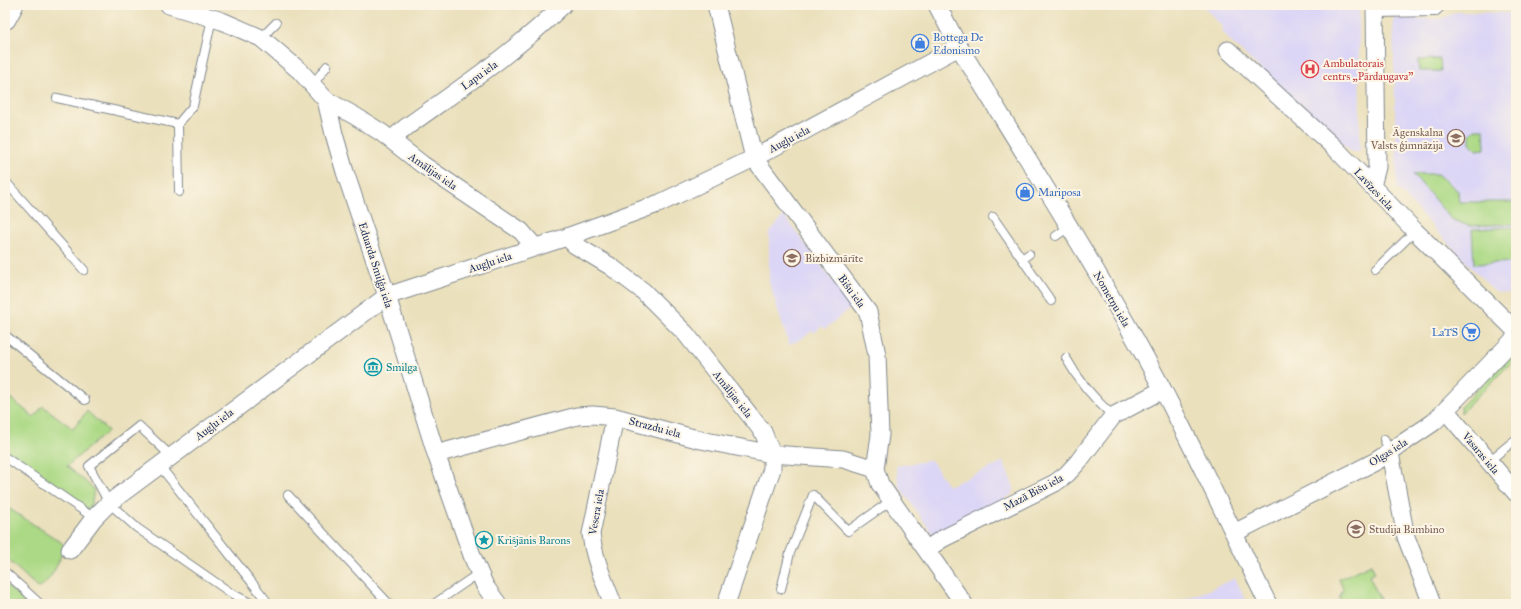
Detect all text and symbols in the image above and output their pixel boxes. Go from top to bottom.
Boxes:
place label: Bottega De Edonismo [933,31,984,57]
shop icon: Bottega De Edonismo [910,33,930,53]
place label: Ambulatorais centrs „Pārdaugava” [1322,57,1413,83]
street label: Lapu iela [459,58,500,93]
hospital icon: Ambulatorais centrs „Pārdaugava” [1300,59,1320,79]
street label: Augļu iela [766,123,812,156]
place label: Āgenskalna Valsts ģimnāzija [1370,126,1443,152]
school or university icon: Āgenskalna Valsts ģimnāzija [1446,128,1466,148]
street label: Amālijas iela [405,149,460,193]
street label: Lavīzes iela [1351,166,1396,213]
shop icon: Mariposa [1015,182,1035,202]
place label: Mariposa [1038,186,1081,199]
street label: Eduarda Smiļģa iela [356,221,396,310]
school or university icon: Bizbizmārīte [782,248,802,268]
street label: Augļu iela [466,249,514,276]
place label: Bizbizmārīte [805,252,864,265]
street label: Nometņu iela [1091,269,1133,330]
street label: Bišu iela [835,272,868,311]
supermarket icon: LaTS [1461,322,1481,342]
place label: LaTS [1432,326,1458,339]
museum icon: Smilga [363,357,383,377]
place label: Smilga [386,361,418,374]
street label: Amālijas iela [710,367,755,421]
street label: Augļu iela [192,406,236,444]
street label: Strazdu iela [628,414,682,441]
street label: Vasaras iela [1459,429,1502,477]
street label: Olgas iela [1367,435,1410,469]
street label: Mazā Bišu iela [1001,471,1066,514]
street label: Vesera iela [586,488,607,537]
school or university icon: Studija Bambino [1346,519,1366,539]
place label: Studija Bambino [1369,523,1445,536]
place icon: Krišjānis Barons [474,530,494,550]
place label: Krišjānis Barons [497,534,570,547]

